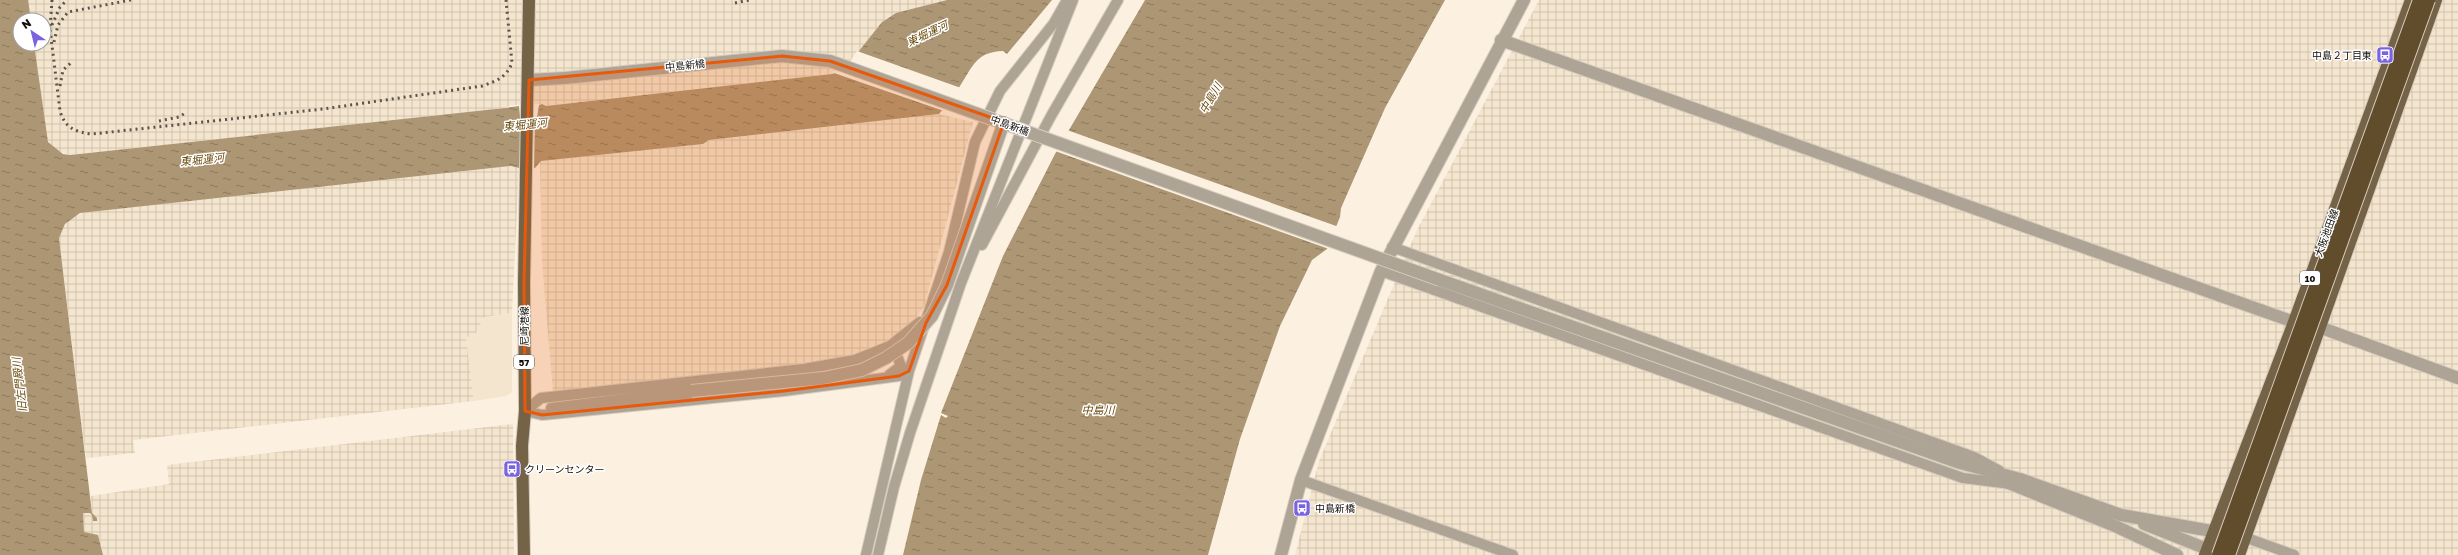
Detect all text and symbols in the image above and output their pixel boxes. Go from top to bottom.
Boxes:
north arrow [12,12,52,52]
text: N [19,16,33,31]
water label: 東堀運河 [904,17,951,48]
bus stop icon: 中島２丁目東 [2375,45,2395,65]
place label: 中島２丁目東 [2312,49,2372,61]
street label: 中島新橋 [664,57,706,73]
water label: 中島川 [1196,80,1224,116]
street label: 中島新橋 [989,113,1031,137]
water label: 東堀運河 [502,115,550,133]
water label: 東堀運河 [179,150,227,168]
street label: 大阪池田線 [2312,207,2340,259]
road number: 10 [2300,271,2320,285]
street label: 尼崎港線 [518,306,530,346]
road number: 57 [514,355,534,369]
water label: 旧左門殿川 [9,356,29,413]
water label: 中島川 [1082,403,1115,416]
bus stop icon: クリーンセンター [502,459,522,479]
place label: クリーンセンター [525,463,605,475]
bus stop icon: 中島新橋 [1292,498,1312,518]
place label: 中島新橋 [1315,502,1355,514]

